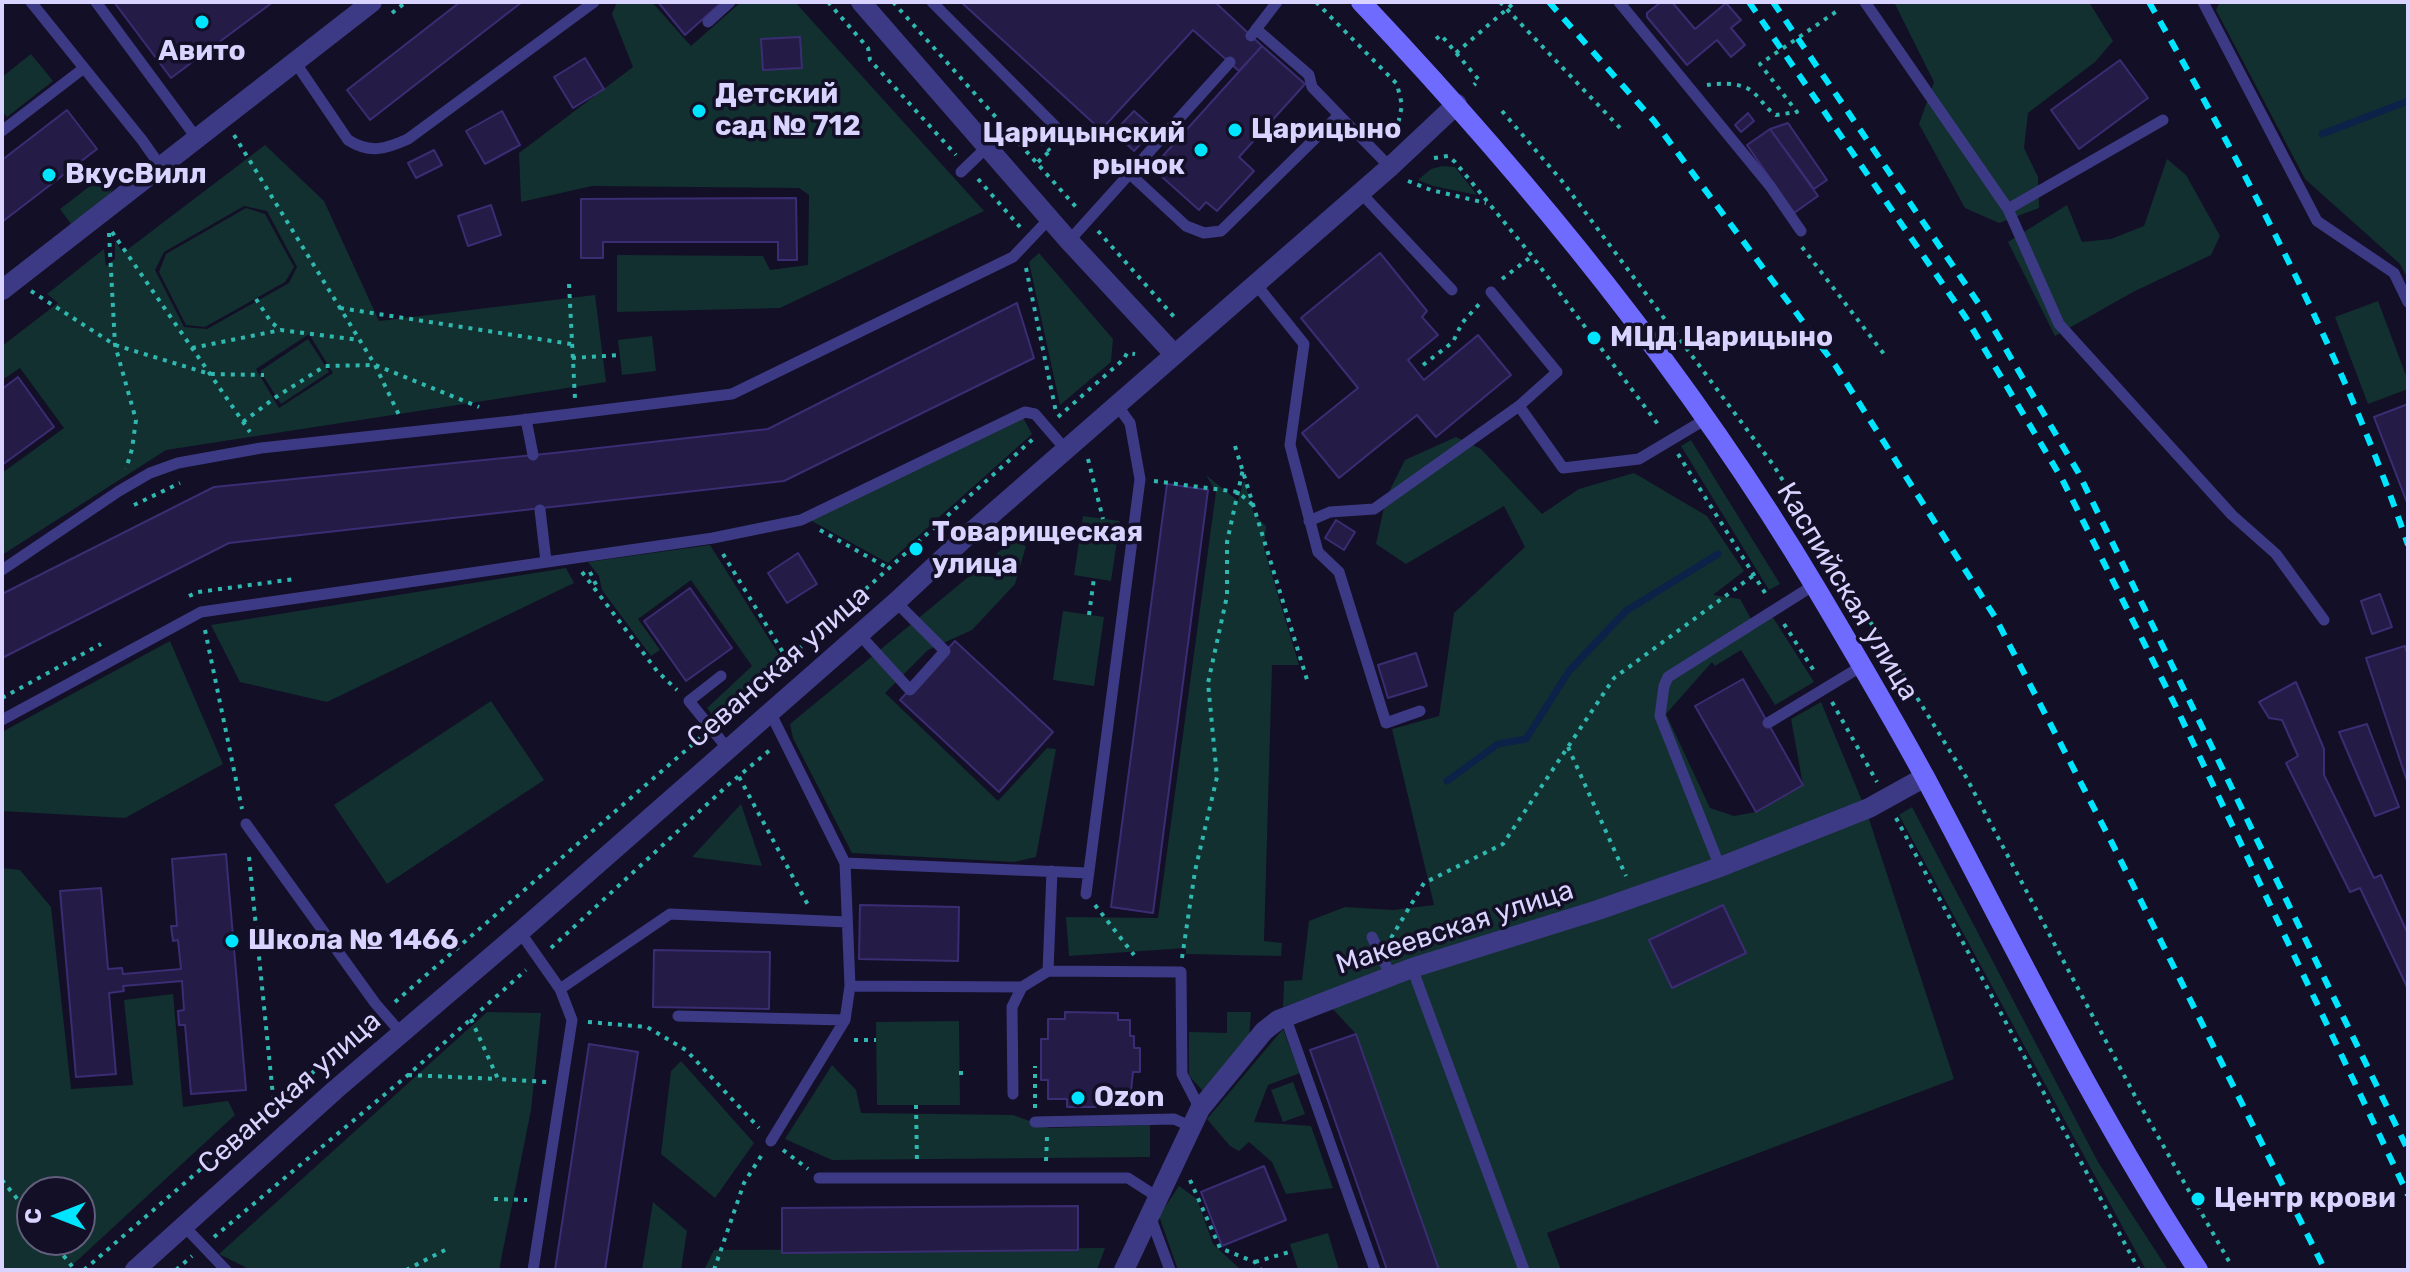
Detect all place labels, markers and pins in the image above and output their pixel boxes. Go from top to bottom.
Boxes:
marker: Авито [193,13,211,31]
place label: Авито [158,35,246,69]
place label: Детский сад № 712 [715,78,861,144]
marker: Детский сад № 712 [690,102,708,120]
place label: Царицыно [1251,113,1401,147]
place label: Царицынский рынок [983,117,1185,183]
marker: Царицыно [1226,121,1244,139]
marker: Царицынский рынок [1192,141,1210,159]
place label: ВкусВилл [65,158,207,192]
marker: ВкусВилл [40,166,58,184]
place label: МЦД Царицыно [1610,321,1833,355]
marker: МЦД Царицыно [1585,329,1603,347]
place label: Товарищеская улица [932,516,1143,582]
marker: Товарищеская улица [907,540,925,558]
place label: Школа № 1466 [248,924,459,958]
marker: Школа № 1466 [223,932,241,950]
place label: Ozon [1094,1081,1164,1115]
marker: Ozon [1069,1089,1087,1107]
place label: Центр крови [2214,1182,2396,1216]
marker: Центр крови [2189,1190,2207,1208]

